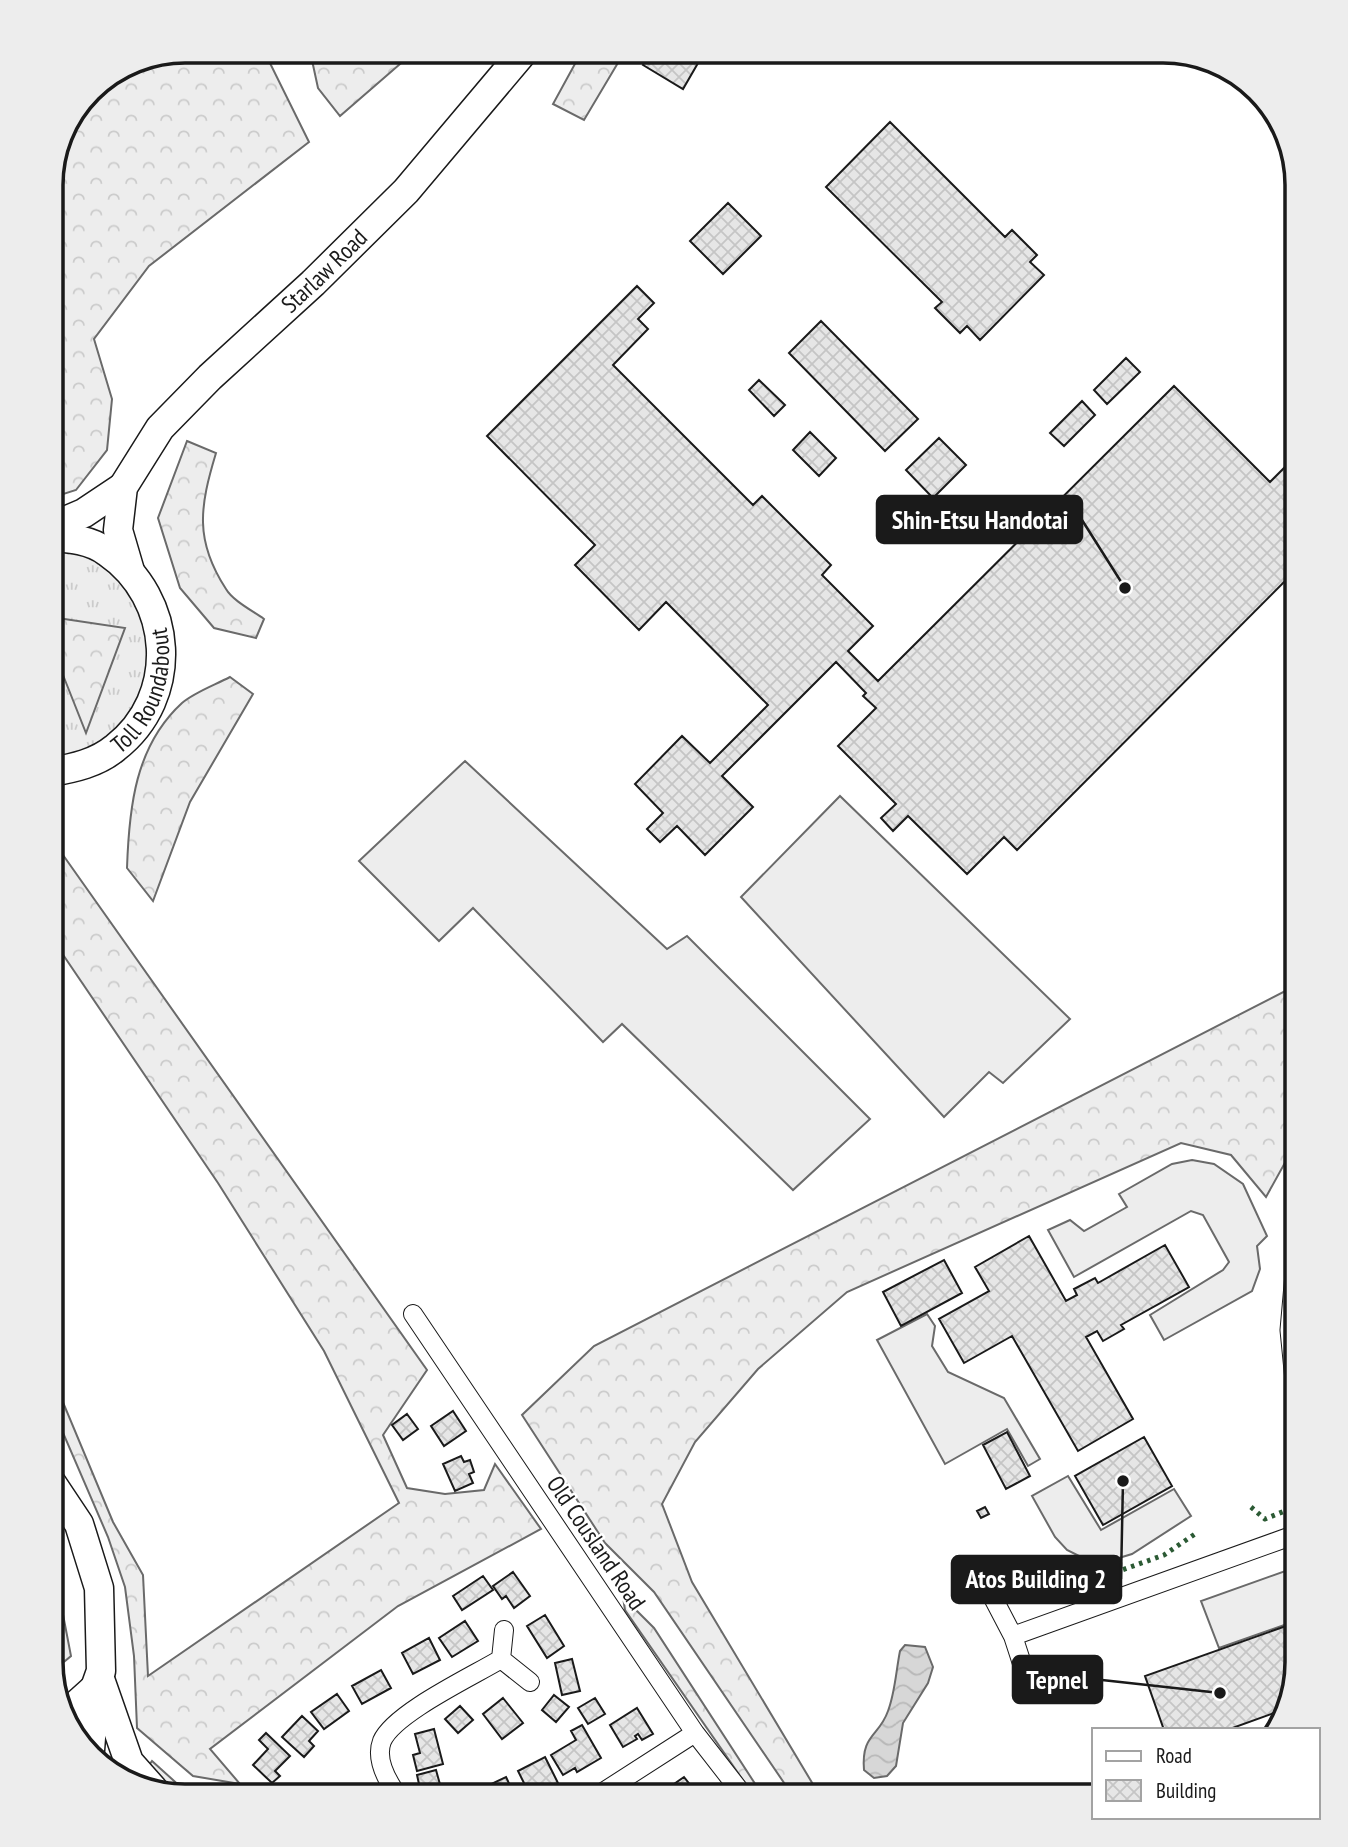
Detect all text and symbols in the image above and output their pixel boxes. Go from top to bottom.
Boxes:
street label: Starlaw Road [274,222,374,319]
callout: Shin-Etsu Handotai [877,496,1082,543]
text: Shin-Etsu Handotai [892,503,1068,536]
street label: Toll Roundabout [105,625,176,760]
street label: Old Cousland Road [540,1470,653,1616]
callout: Atos Building 2 [952,1556,1121,1603]
text: Atos Building 2 [965,1562,1106,1595]
callout: Tepnel [1013,1656,1102,1703]
text: Tepnel [1026,1663,1088,1696]
legend [1092,1728,1320,1819]
text: Road [1156,1742,1192,1769]
text: Building [1156,1777,1216,1804]

